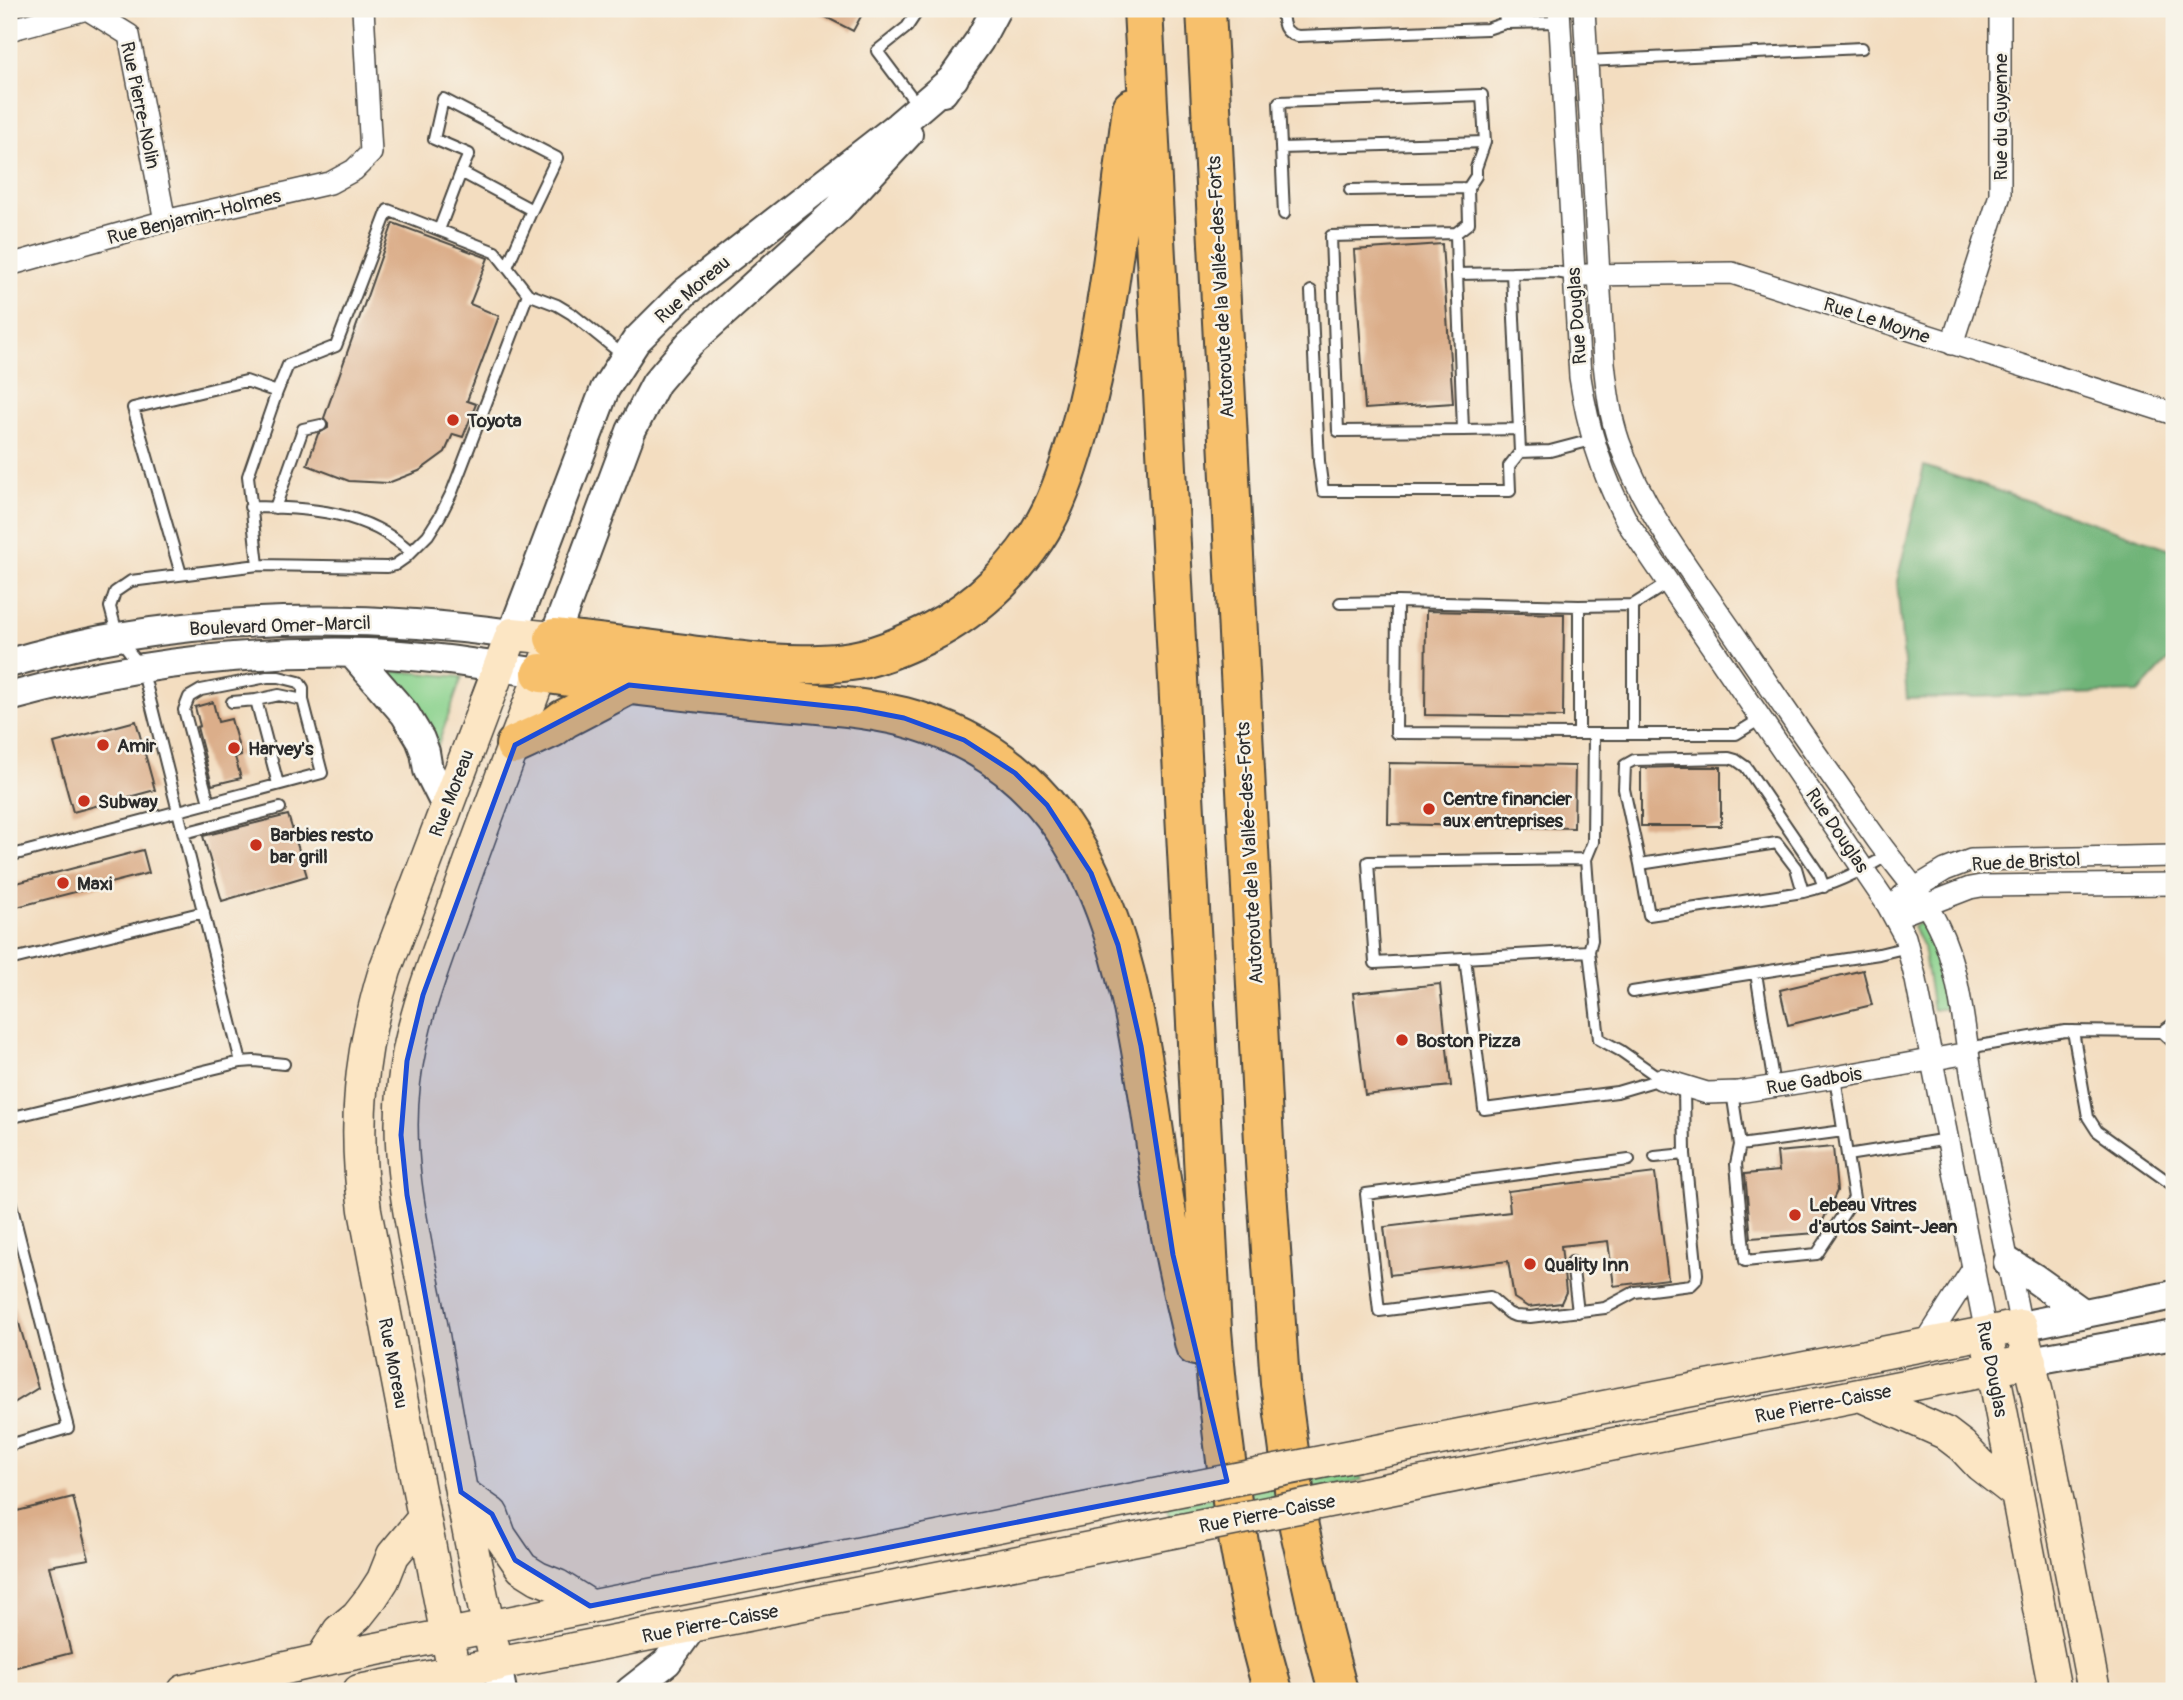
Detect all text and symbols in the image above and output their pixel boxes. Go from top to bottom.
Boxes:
street label: Rue Pierre-Nolin [115,39,165,171]
street label: Rue du Guyenne [1989,53,2013,181]
street label: Autoroute de la Vallée-des-Forts [1202,155,1240,419]
street label: Rue Benjamin-Holmes [105,184,284,250]
street label: Rue Moreau [650,251,735,329]
street label: Rue Douglas [1562,266,1592,365]
street label: Rue Le Moyne [1820,292,1933,350]
place label: Toyota [466,409,522,433]
marker: Toyota [445,412,461,428]
street label: Boulevard Omer-Marcil [189,611,371,641]
street label: Autoroute de la Vallée-des-Forts [1231,721,1269,985]
place label: Amir [117,734,156,758]
marker: Amir [95,737,111,753]
place label: Harvey's [248,737,314,761]
marker: Harvey's [226,740,242,756]
street label: Rue Moreau [424,746,480,840]
street label: Rue Douglas [1800,784,1875,878]
place label: Centre financier aux entreprises [1443,787,1572,833]
place label: Subway [98,790,159,814]
marker: Subway [76,793,92,809]
marker: Centre financier aux entreprises [1421,801,1437,817]
place label: Barbies resto bar grill [270,823,374,869]
marker: Barbies resto bar grill [248,837,264,853]
street label: Rue de Bristol [1971,847,2081,877]
place label: Maxi [77,872,113,896]
marker: Maxi [55,875,71,891]
place label: Boston Pizza [1416,1029,1521,1053]
marker: Boston Pizza [1394,1032,1410,1048]
street label: Rue Gadbois [1765,1062,1864,1100]
place label: Lebeau Vitres d'autos Saint-Jean [1809,1193,1958,1239]
marker: Lebeau Vitres d'autos Saint-Jean [1787,1207,1803,1223]
place label: Quality Inn [1544,1253,1629,1277]
marker: Quality Inn [1522,1256,1538,1272]
street label: Rue Moreau [372,1316,414,1410]
street label: Rue Douglas [1971,1319,2013,1420]
street label: Rue Pierre-Caisse [1753,1379,1894,1429]
street label: Rue Pierre-Caisse [1197,1489,1338,1539]
street label: Rue Pierre-Caisse [640,1599,781,1649]

